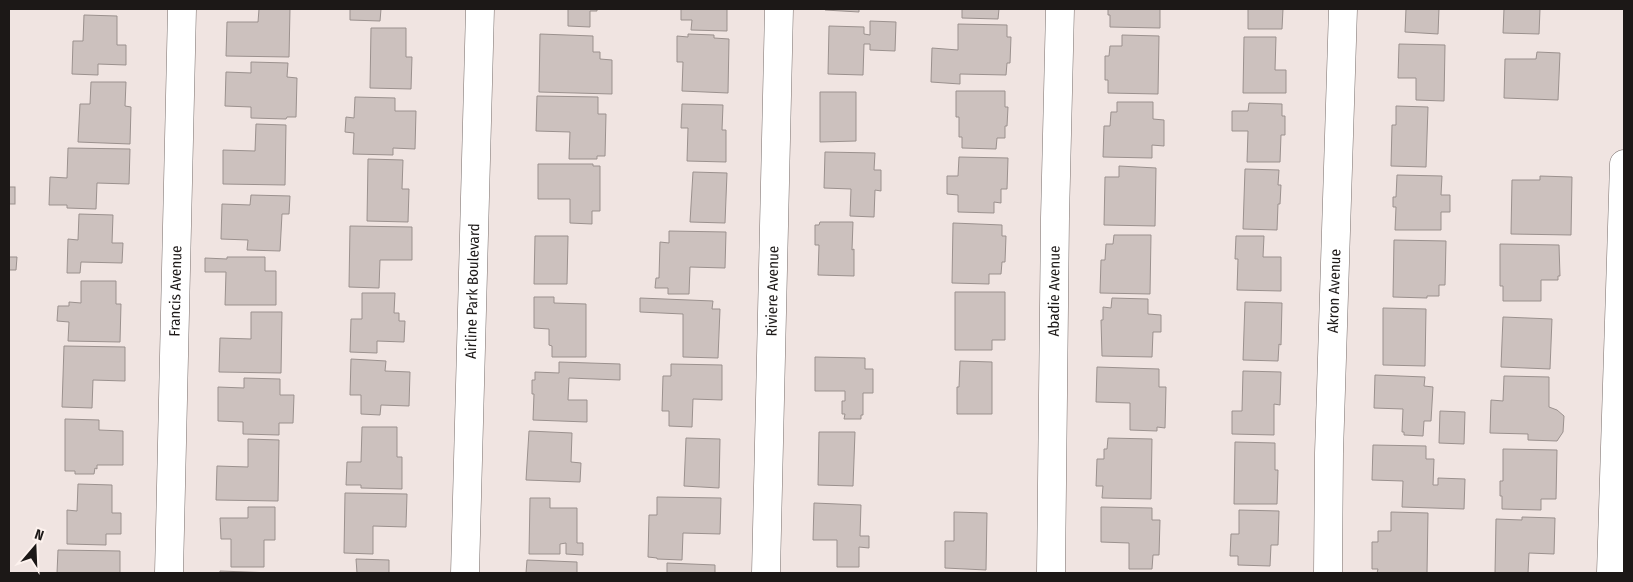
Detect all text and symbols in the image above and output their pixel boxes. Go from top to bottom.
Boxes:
street label: Airline Park Boulevard [462,223,483,359]
street label: Francis Avenue [165,245,186,337]
street label: Riviere Avenue [762,245,783,337]
street label: Abadie Avenue [1045,245,1064,337]
street label: Akron Avenue [1324,249,1344,333]
north arrow [10,522,60,572]
text: N [32,526,46,545]

